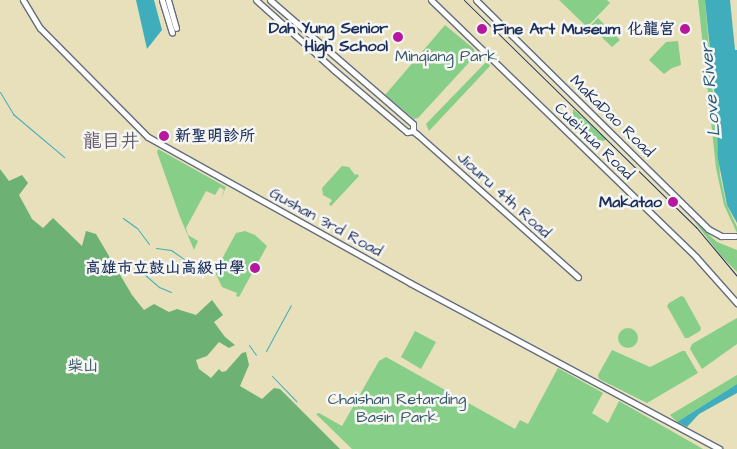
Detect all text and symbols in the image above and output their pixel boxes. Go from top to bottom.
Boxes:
place label: Dah Yung Senior High School [269,18,388,56]
place label: Fine Art Museum [493,19,620,39]
place label: 化龍宮 [627,19,675,39]
marker: Fine Art Museum [475,22,489,36]
marker: 化龍宮 [679,23,691,35]
marker: Dah Yung Senior High School [392,31,404,43]
water label: Love River [696,43,726,137]
park label: Minqiang Park [395,46,497,66]
street label: MaKaDao Road [566,71,658,161]
street label: Cuei-hua Road [550,98,638,184]
place label: 新聖明診所 [175,126,255,146]
marker: 新聖明診所 [157,129,171,143]
district label: 龍目井 [83,131,139,153]
street label: Jiouru 4th Road [453,148,555,242]
street label: Gushan 3rd Road [266,183,386,261]
place label: Makatao [599,192,662,212]
marker: Makatao [666,195,680,209]
place label: 高雄市立鼓山高級中學 [85,258,245,278]
marker: 高雄市立鼓山高級中學 [249,262,261,274]
park label: 柴山 [67,356,99,376]
park label: Chaishan Retarding Basin Park [328,389,466,427]

